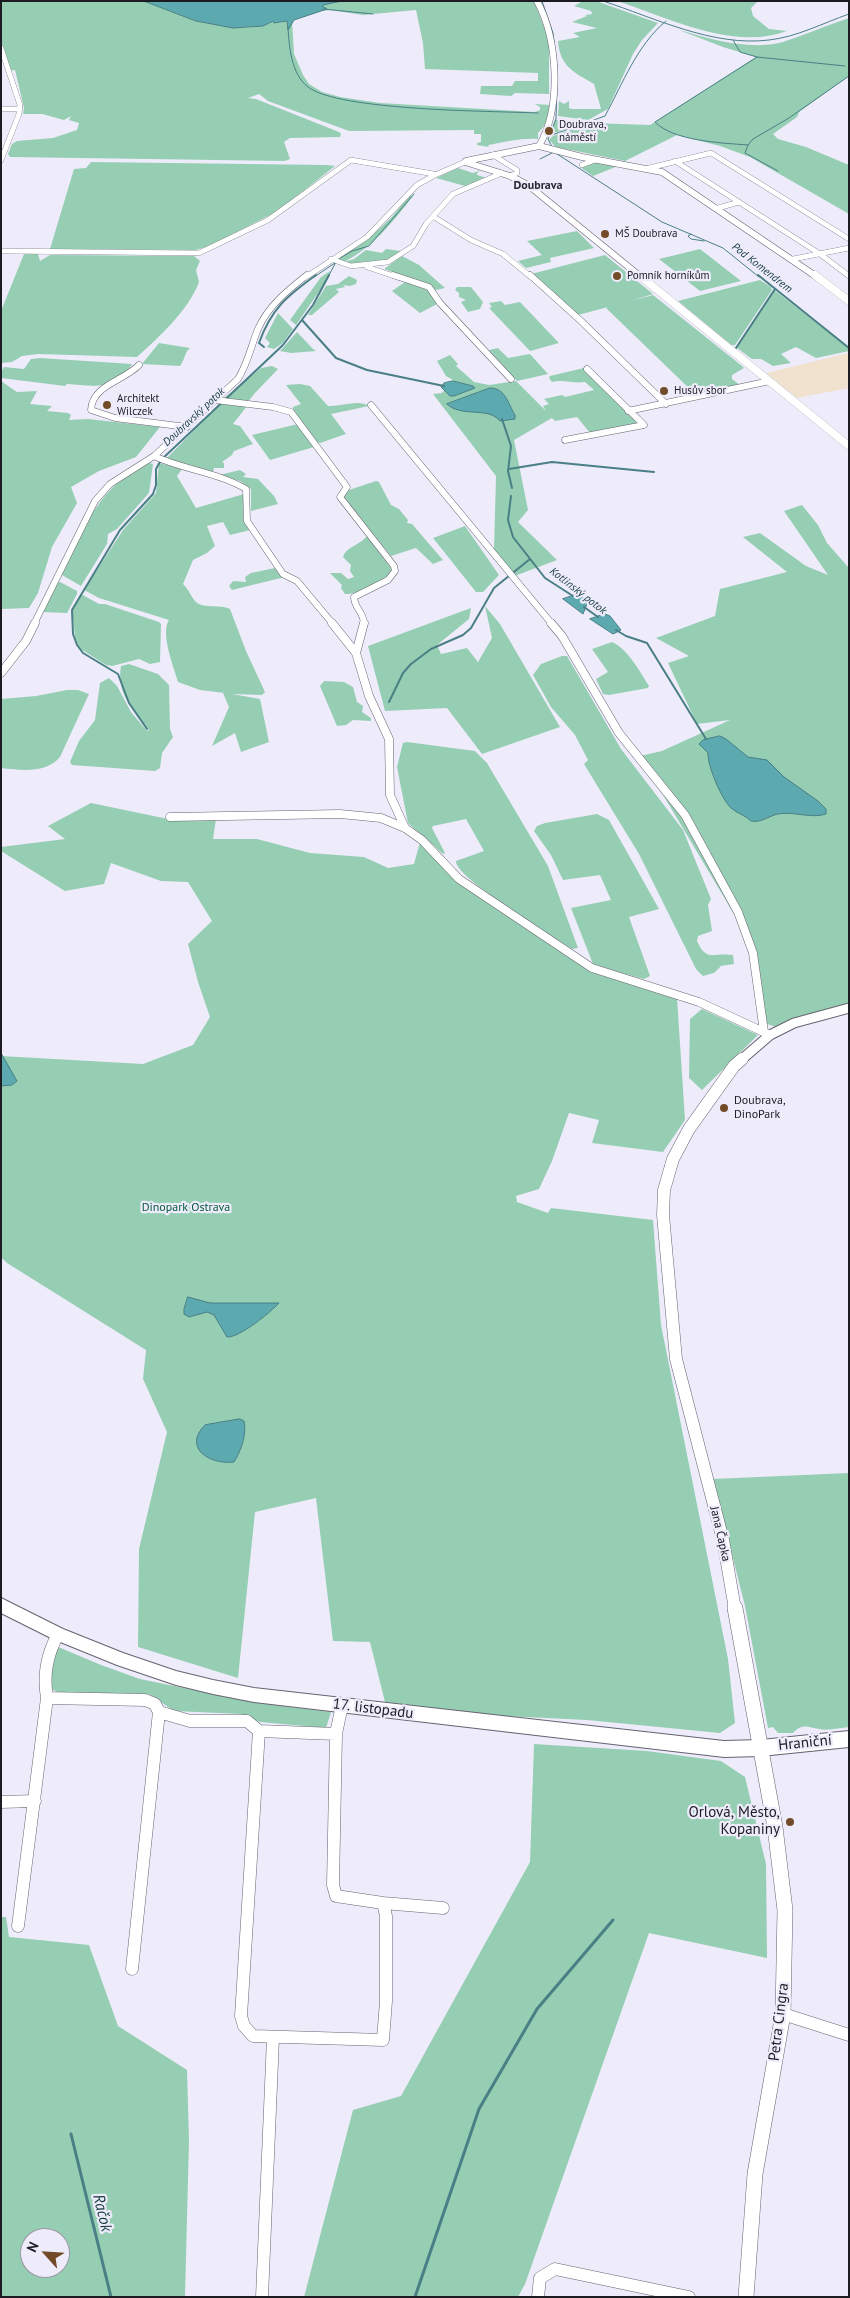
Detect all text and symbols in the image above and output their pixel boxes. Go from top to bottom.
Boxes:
place label: Doubrava, náměstí [559,118,606,144]
marker: Doubrava, náměstí [543,125,555,137]
district label: Doubrava [514,179,562,193]
place label: MŠ Doubrava [615,227,677,241]
marker: MŠ Doubrava [599,228,611,240]
water label: Pod Komendrem [729,240,795,296]
place label: Pomník horníkům [627,269,709,283]
marker: Pomník horníkům [611,270,623,282]
place label: Husův sbor [674,384,726,398]
water label: Doubravský potok [160,385,228,449]
marker: Husův sbor [658,385,670,397]
place label: Architekt Wilczek [117,392,159,418]
marker: Architekt Wilczek [101,399,113,411]
water label: Kotlinský potok [547,565,609,617]
place label: Doubrava, DinoPark [734,1094,786,1122]
marker: Doubrava, DinoPark [718,1102,730,1114]
park label: Dinopark Ostrava [142,1201,230,1215]
street label: Jana Čapka [707,1505,733,1563]
street label: 17. listopadu [332,1695,414,1723]
street label: Hraniční [777,1731,833,1755]
place label: Orlová, Město, Kopaniny [688,1804,780,1839]
marker: Orlová, Město, Kopaniny [784,1816,796,1828]
street label: Petra Cingra [765,1982,793,2062]
water label: Račok [88,2192,116,2234]
north arrow [20,2228,70,2278]
text: N [22,2239,43,2255]

